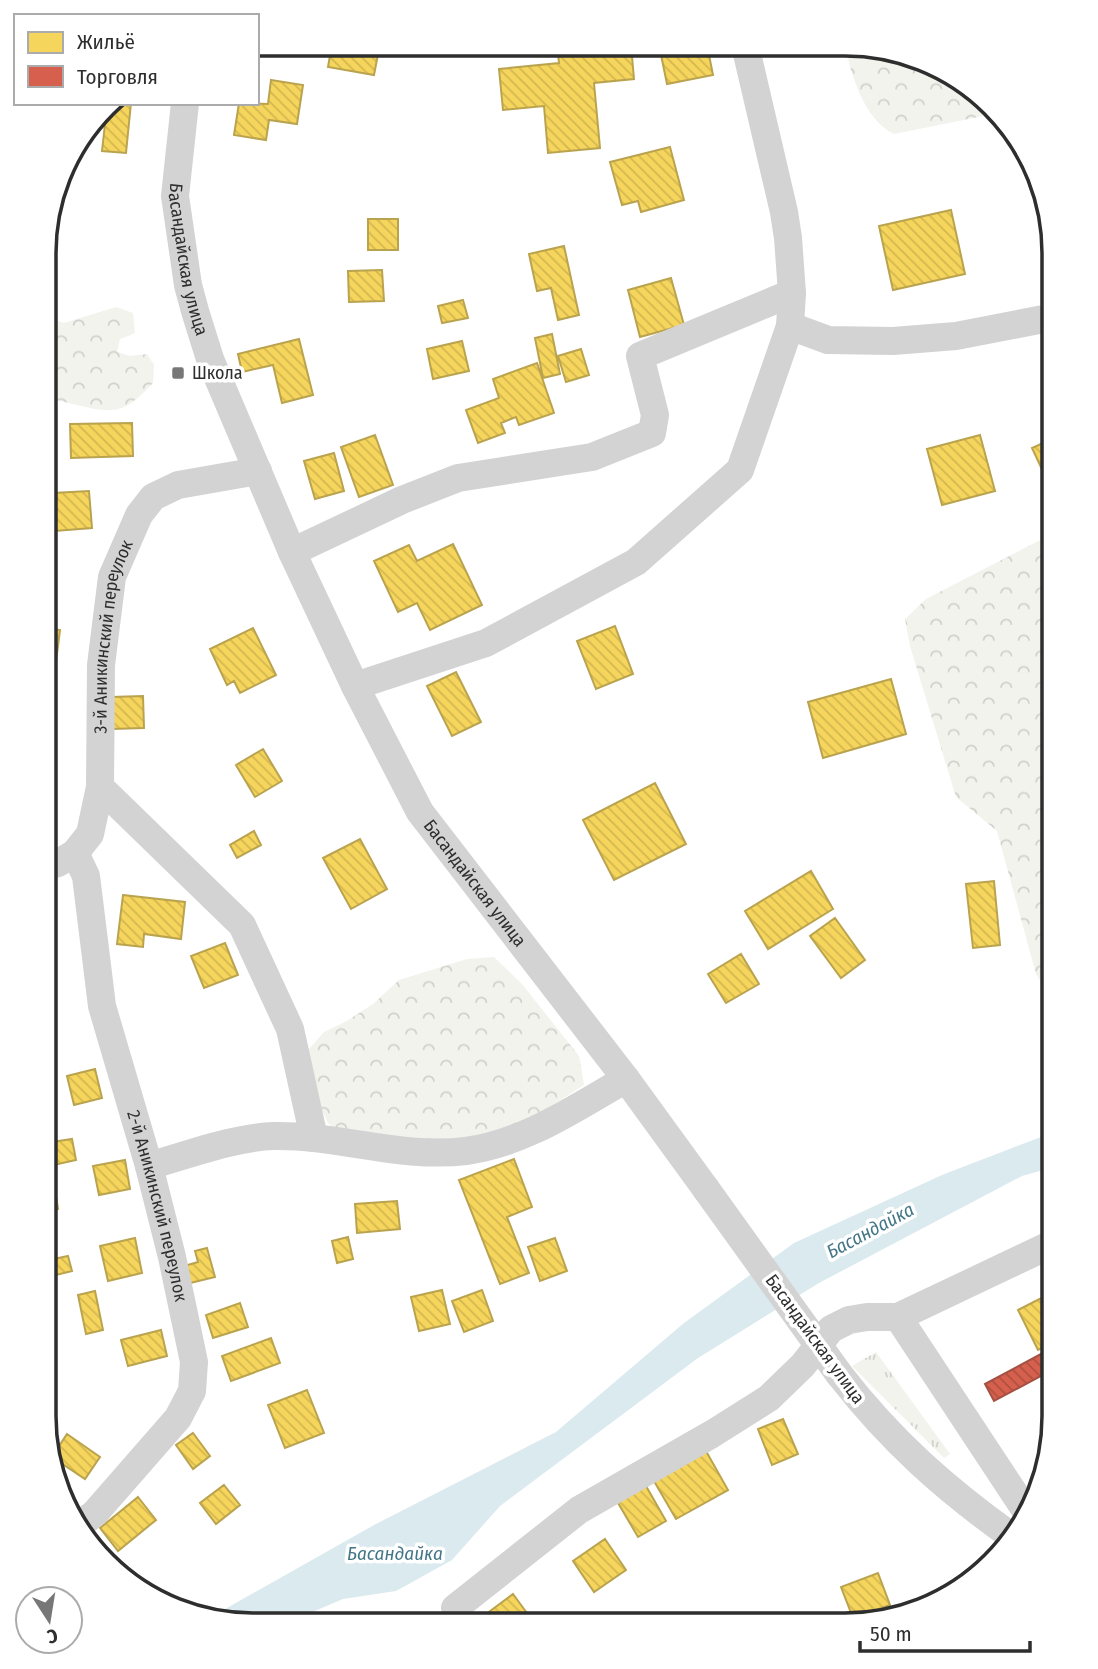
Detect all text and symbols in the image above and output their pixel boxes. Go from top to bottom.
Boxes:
legend [14,14,259,105]
text: Жильё [77,29,135,55]
text: Торговля [77,64,158,90]
street label: Басандайская улица [164,182,213,338]
place label: Школа [192,362,243,384]
marker: Школа [170,365,186,381]
street label: 3-й Аникинский переулок [89,536,138,734]
street label: Басандайская улица [419,815,531,951]
street label: 2-й Аникинский переулок [122,1108,192,1304]
water label: Басандайка [823,1198,918,1263]
street label: Басандайская улица [761,1270,869,1408]
water label: Басандайка [347,1542,443,1565]
north arrow [14,1585,84,1655]
scale bar [860,1610,1030,1654]
text: 50 m [870,1621,912,1647]
text: С [45,1624,60,1648]

